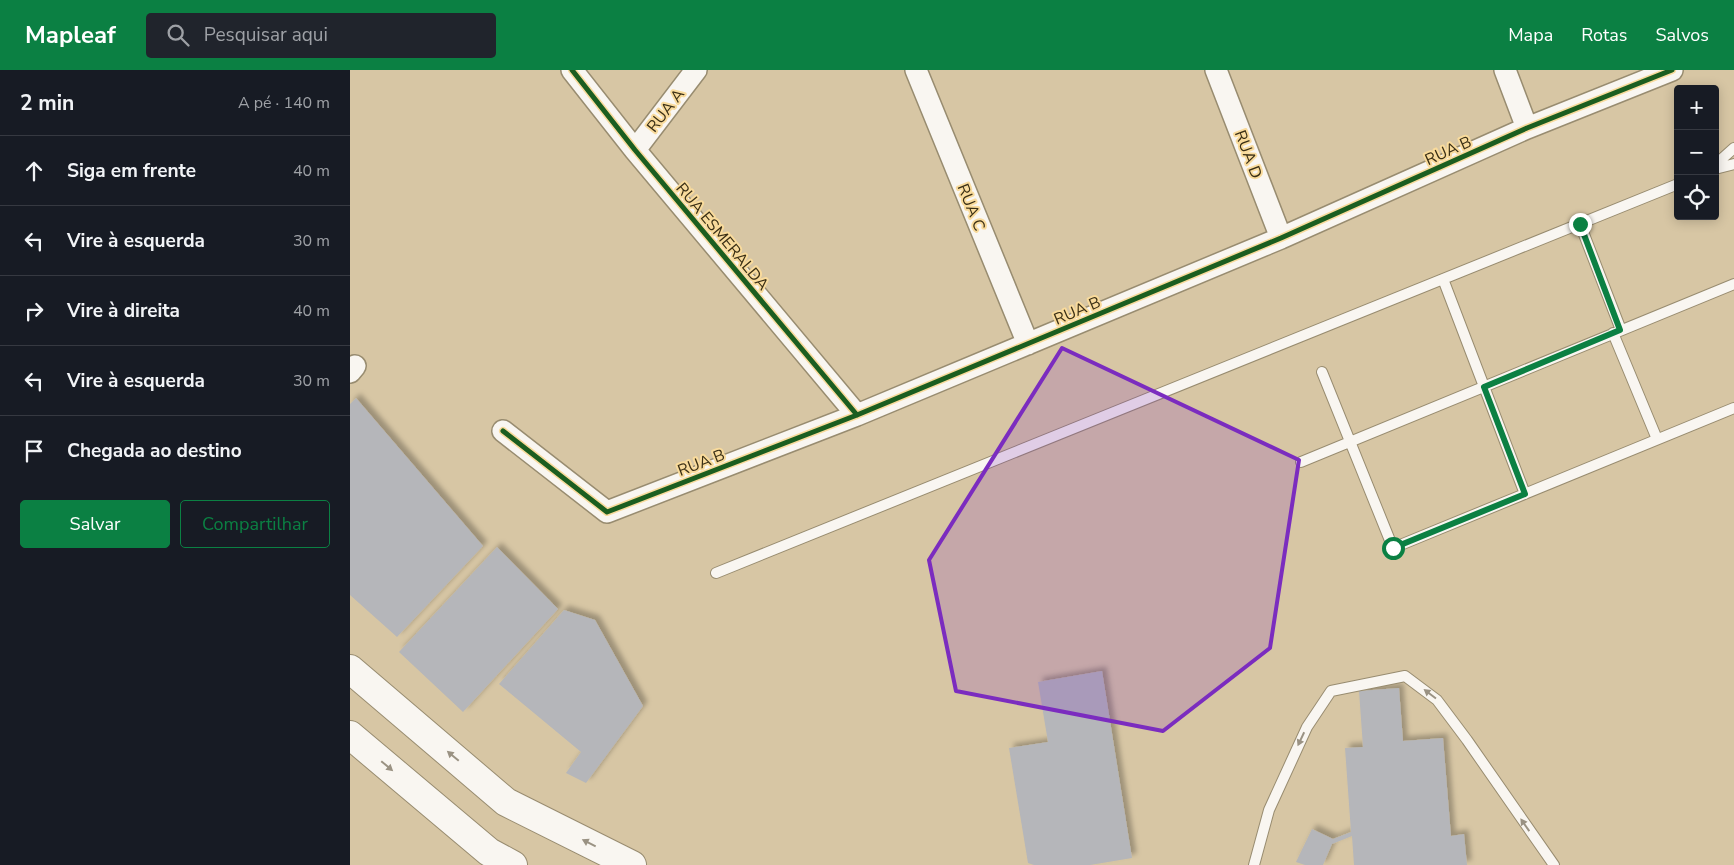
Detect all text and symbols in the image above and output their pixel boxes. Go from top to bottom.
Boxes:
search box [146,13,496,58]
text: Mapleaf [25,19,116,51]
icon: search [164,21,192,49]
text: Pesquisar aqui [204,22,328,48]
text: Mapa [1508,23,1553,47]
text: Rotas [1581,23,1627,47]
text: Salvos [1655,23,1709,47]
street label: RUA A [642,84,690,137]
map controls [1674,85,1719,220]
button: + [1674,85,1719,130]
text: 2 min [20,89,74,117]
text: A pé · 140 m [238,92,330,114]
street label: RUA D [1229,127,1267,182]
button: − [1674,130,1719,175]
street label: RUA B [1422,131,1475,171]
icon: ahead [20,157,48,185]
text: Siga em frente [67,158,196,184]
text: 40 m [293,160,330,182]
button: locate [1674,175,1719,220]
street label: RUA ESMERALDA [671,178,774,295]
street label: RUA C [952,181,990,234]
route end [1569,213,1592,236]
icon: left [20,227,48,255]
text: Vire à esquerda [67,228,205,254]
text: 30 m [293,230,330,252]
street label: RUA B [1051,291,1104,331]
icon: right [20,297,48,325]
text: Vire à direita [67,298,180,324]
text: 40 m [293,300,330,322]
icon: left [20,367,48,395]
text: Vire à esquerda [67,368,205,394]
text: 30 m [293,370,330,392]
icon: arrive [20,437,48,465]
text: Chegada ao destino [67,438,242,464]
street label: RUA B [675,444,728,482]
button: Salvar [20,500,170,548]
button: Compartilhar [180,500,330,548]
route start [1382,537,1405,560]
one-way arrow [1423,689,1437,699]
one-way arrow [1297,732,1305,746]
one-way arrow [446,751,459,762]
one-way arrow [381,761,394,772]
one-way arrow [1520,819,1530,832]
one-way arrow [581,839,596,847]

